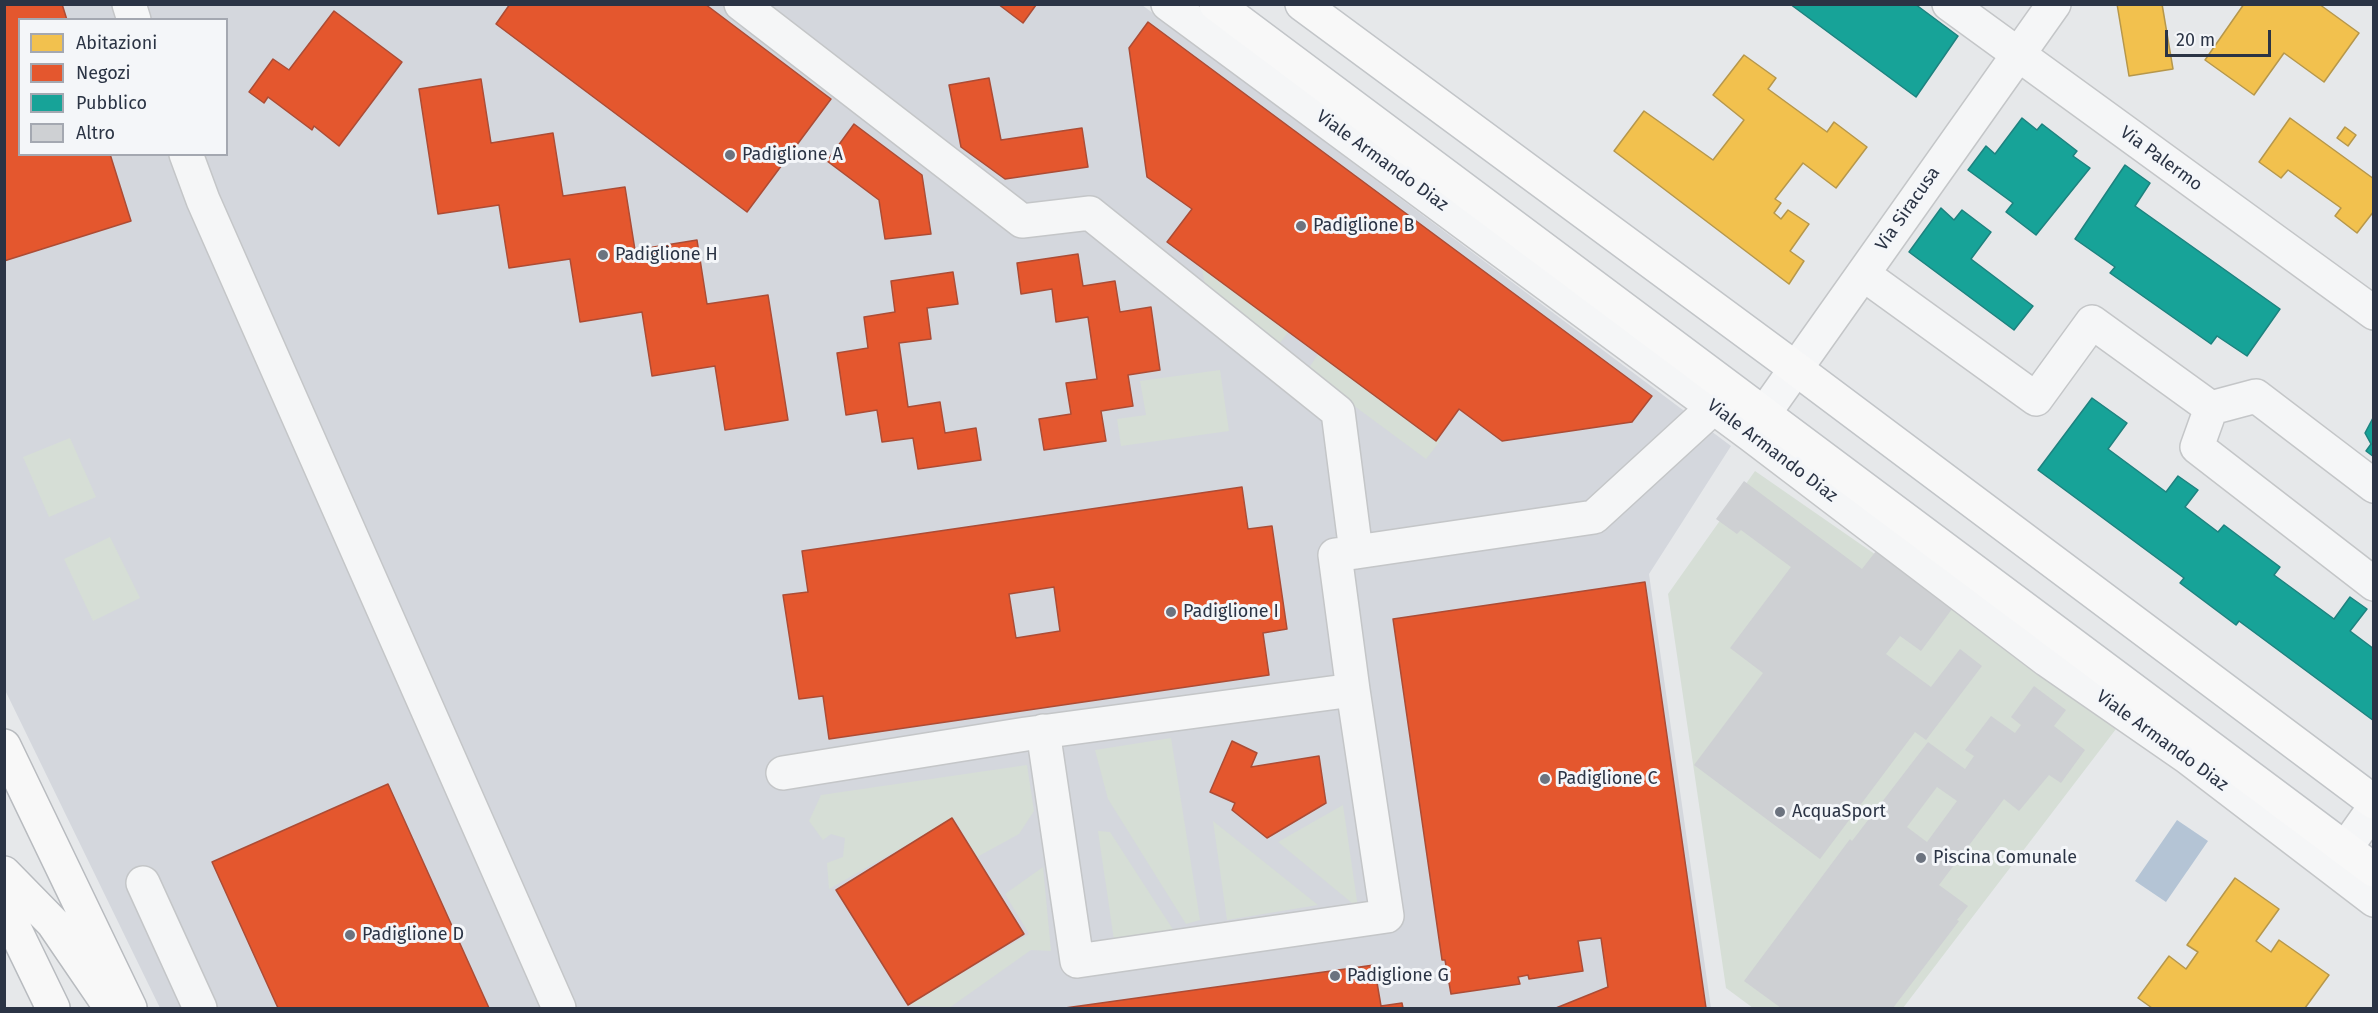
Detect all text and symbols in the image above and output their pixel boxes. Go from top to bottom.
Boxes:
legend [18,18,228,156]
scale bar [2168,18,2274,56]
text: 20 m [2176,29,2215,51]
text: Abitazioni [76,32,157,54]
text: Negozi [76,62,131,84]
text: Pubblico [76,92,147,114]
street label: Viale Armando Diaz [1312,106,1452,216]
text: Altro [76,122,115,144]
street label: Via Palermo [2116,122,2206,196]
place label: Padiglione A [742,144,843,166]
marker: Padiglione A [723,148,737,162]
street label: Via Siracusa [1871,163,1945,255]
place label: Padiglione B [1313,215,1414,237]
marker: Padiglione B [1294,219,1308,233]
place label: Padiglione H [615,244,718,266]
marker: Padiglione H [596,248,610,262]
street label: Viale Armando Diaz [1702,395,1842,507]
place label: Padiglione I [1183,601,1279,623]
marker: Padiglione I [1164,605,1178,619]
street label: Viale Armando Diaz [2092,686,2232,796]
place label: Padiglione C [1557,768,1658,790]
marker: Padiglione C [1538,772,1552,786]
place label: AcquaSport [1792,801,1886,823]
marker: AcquaSport [1773,805,1787,819]
place label: Piscina Comunale [1933,847,2077,869]
marker: Piscina Comunale [1914,851,1928,865]
place label: Padiglione D [362,924,464,946]
marker: Padiglione D [343,928,357,942]
place label: Padiglione G [1347,965,1449,987]
marker: Padiglione G [1328,969,1342,983]

